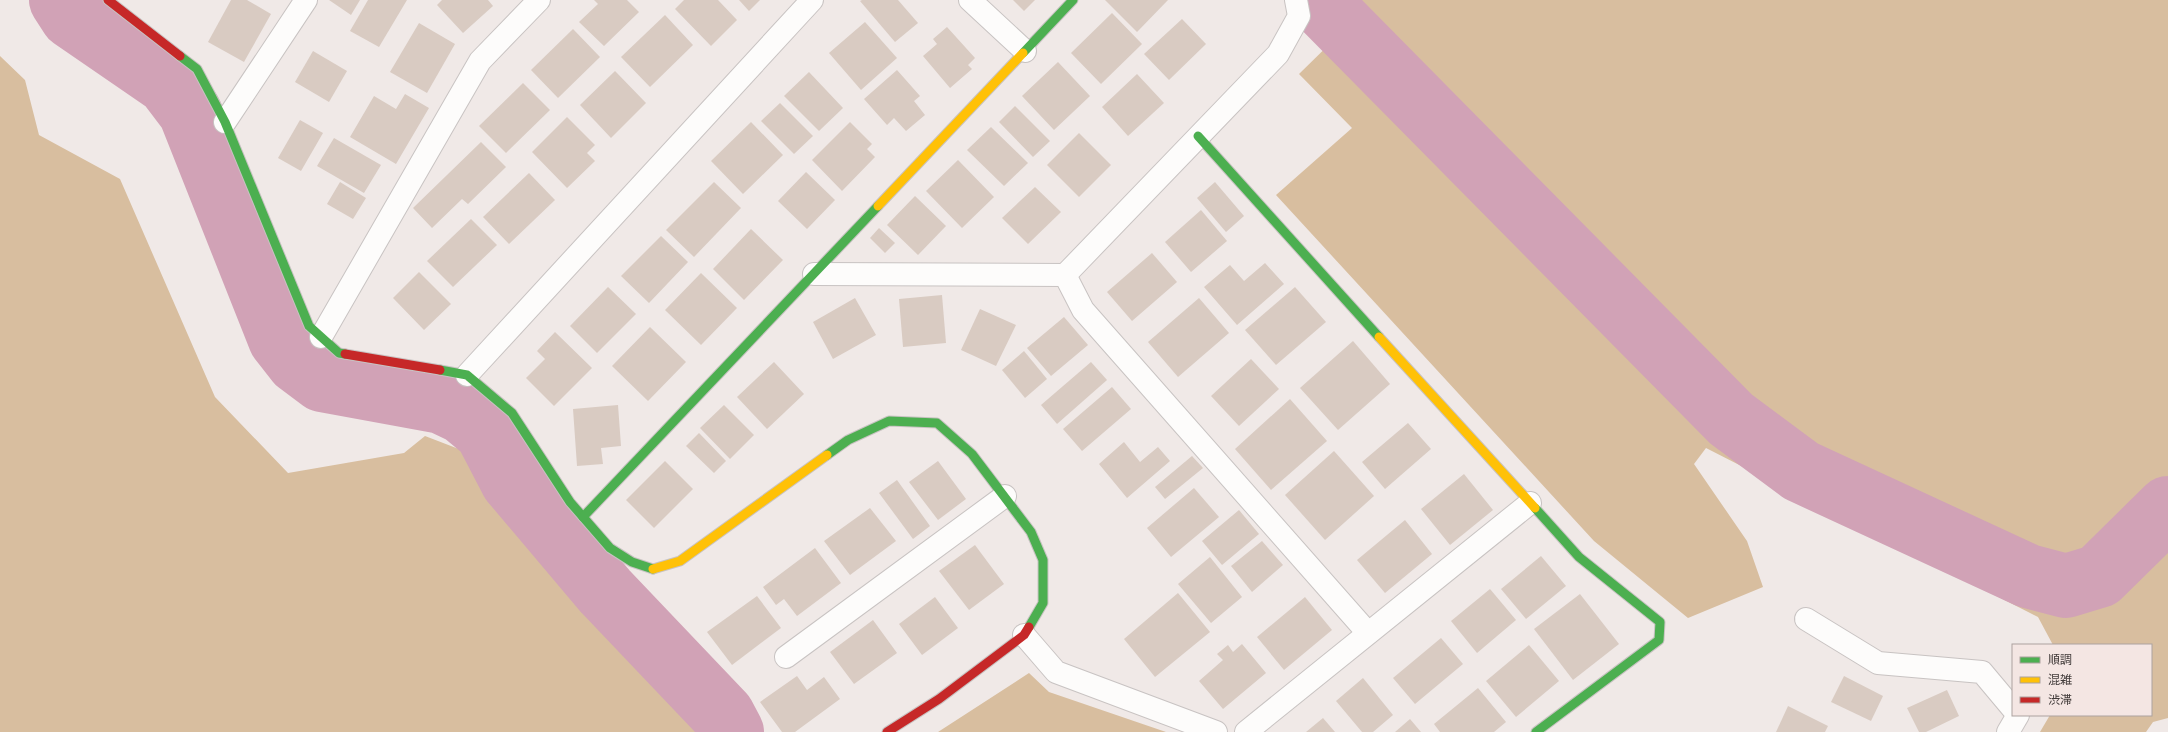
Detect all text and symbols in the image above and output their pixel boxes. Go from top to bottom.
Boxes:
legend [2012,644,2152,716]
text: 順調 [2048,653,2072,667]
text: 混雑 [2048,673,2072,687]
text: 渋滞 [2048,693,2072,707]

